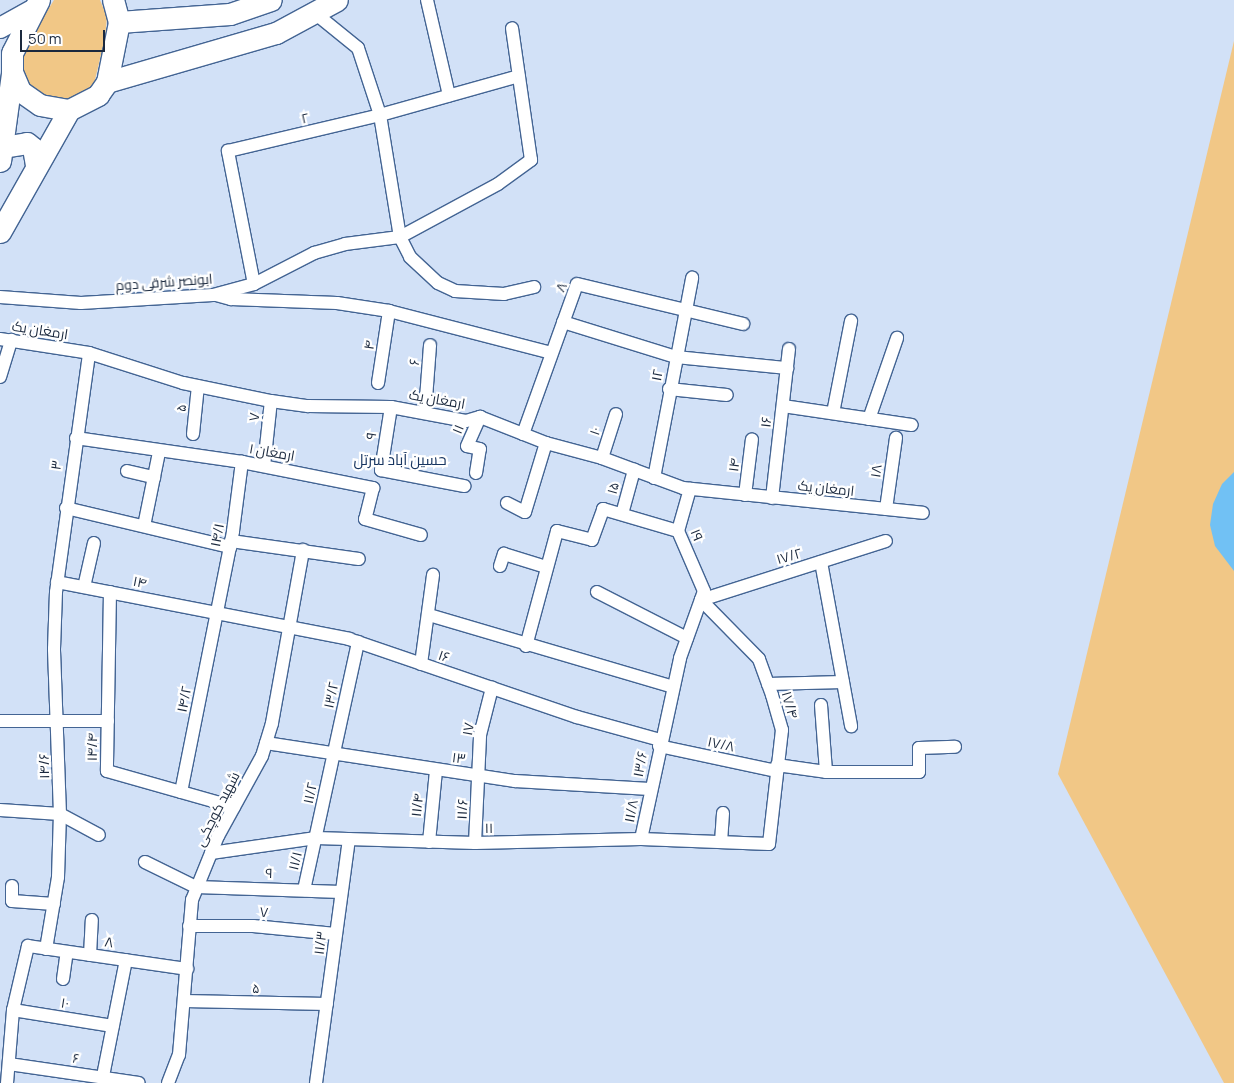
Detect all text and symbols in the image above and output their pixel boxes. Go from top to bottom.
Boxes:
scale bar [22,20,108,52]
text: 50 m [28,28,62,49]
street label: ۲ [300,109,310,127]
street label: ابونصر شرقی دوم [115,270,213,294]
street label: ۸ [552,279,570,295]
street label: ارمغان یک [11,317,69,343]
street label: ۴ [360,339,378,351]
street label: ۶ [405,358,423,366]
street label: ۱۲ [648,368,666,382]
street label: ارمغان یک [408,386,466,412]
street label: ۵ [172,403,190,413]
street label: ۷ [245,412,263,422]
street label: ۱۶ [757,416,775,428]
street label: ۱۱ [449,422,467,436]
street label: ۱۰ [586,425,604,437]
street label: ۹ [362,431,380,441]
street label: ارمغان ۱ [248,440,296,464]
district label: حسین آباد سرتل [354,451,446,469]
street label: ۱۴ [725,457,743,473]
street label: ۳ [47,459,65,471]
street label: ۱۸ [867,463,885,479]
street label: ارمغان یک [797,477,855,499]
street label: ۱۵ [603,480,623,496]
street label: ۱۴/۱ [207,522,227,548]
street label: ۱۹ [687,526,707,544]
street label: ۱۷/۲ [774,544,804,568]
street label: ۱۴ [132,572,148,592]
street label: ۱۶ [436,646,452,666]
street label: ۱۳/۲ [320,680,342,710]
street label: ۱۴/۲ [173,684,195,714]
street label: ۱۷/۴ [778,689,802,721]
street label: ۱۷ [459,721,477,737]
street label: ۱۴/۴ [83,733,101,761]
street label: ۱۷/۸ [706,733,736,755]
street label: ۱۳ [451,749,467,767]
street label: ۱۳/۶ [629,750,651,778]
street label: ۱۴/۶ [35,753,53,779]
street label: شهید کوچکی [191,769,243,849]
street label: ۱۱/۲ [300,781,320,805]
street label: ۱۱/۴ [407,792,427,818]
street label: ۱۱/۶ [453,798,471,820]
street label: ۱۱/۸ [621,798,641,824]
street label: ۱۱ [485,820,493,836]
street label: ۱۱/۱ [285,850,305,872]
street label: ۹ [265,864,273,882]
street label: ۷ [259,903,269,921]
street label: ۱۱/۳ [310,930,330,956]
street label: ۸ [104,933,114,951]
street label: ۵ [252,980,260,996]
street label: ۱۰ [60,994,70,1012]
street label: ۶ [72,1049,80,1067]

